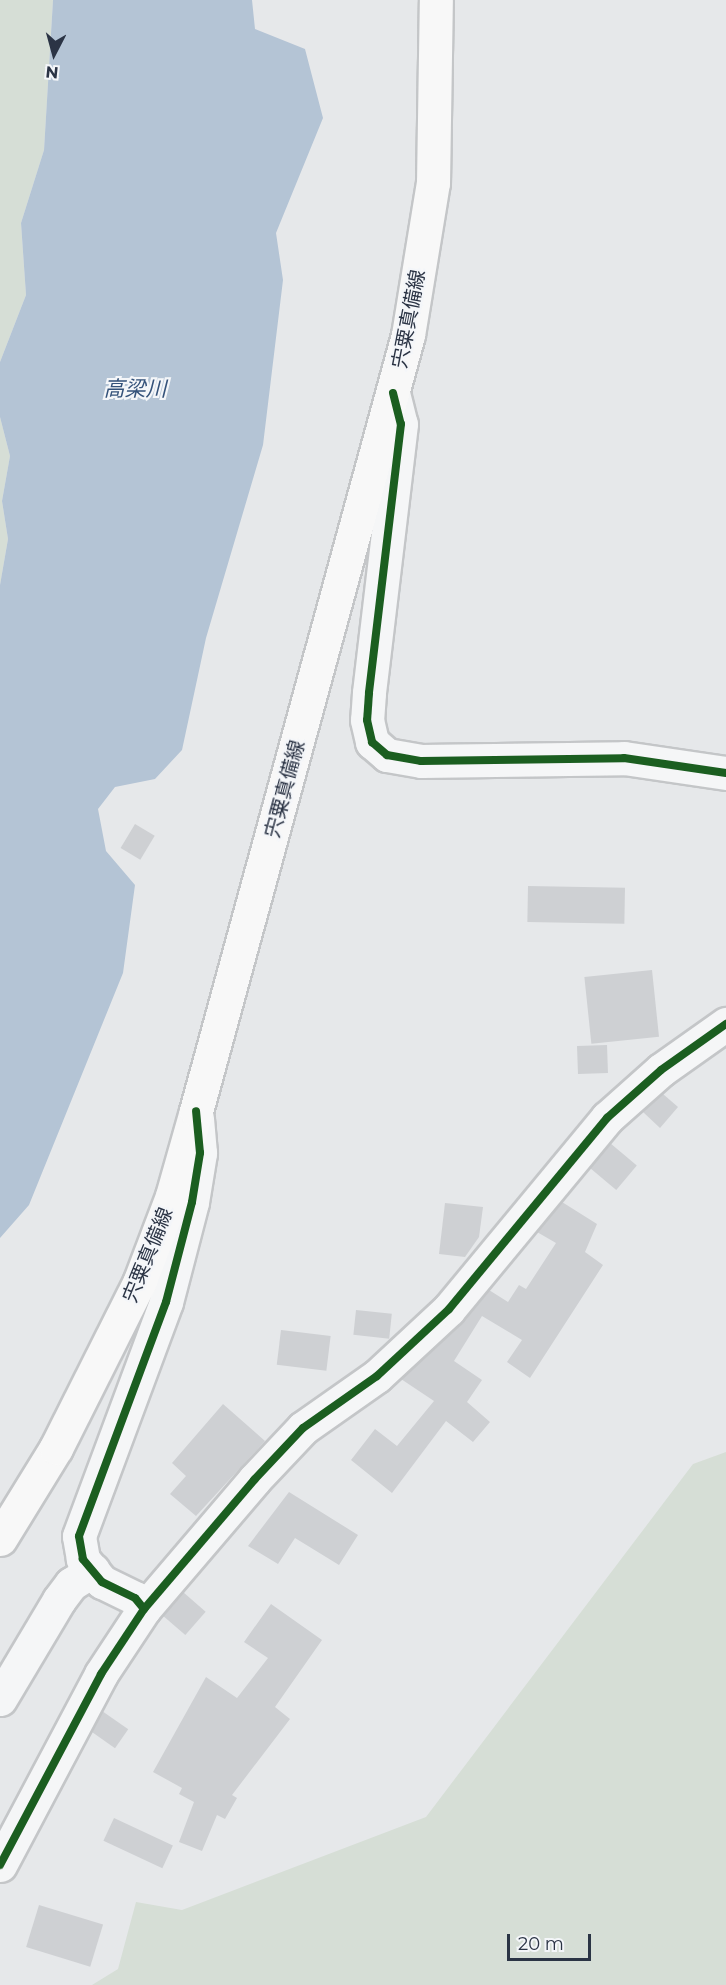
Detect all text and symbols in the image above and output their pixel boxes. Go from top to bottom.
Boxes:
north arrow [24,24,84,84]
text: N [45,62,59,83]
street label: 宍粟真備線 [388,268,430,370]
water label: 高梁川 [104,376,166,402]
street label: 宍粟真備線 [260,738,310,840]
street label: 宍粟真備線 [118,1204,178,1306]
scale bar [510,1922,594,1960]
text: 20 m [518,1933,564,1955]

